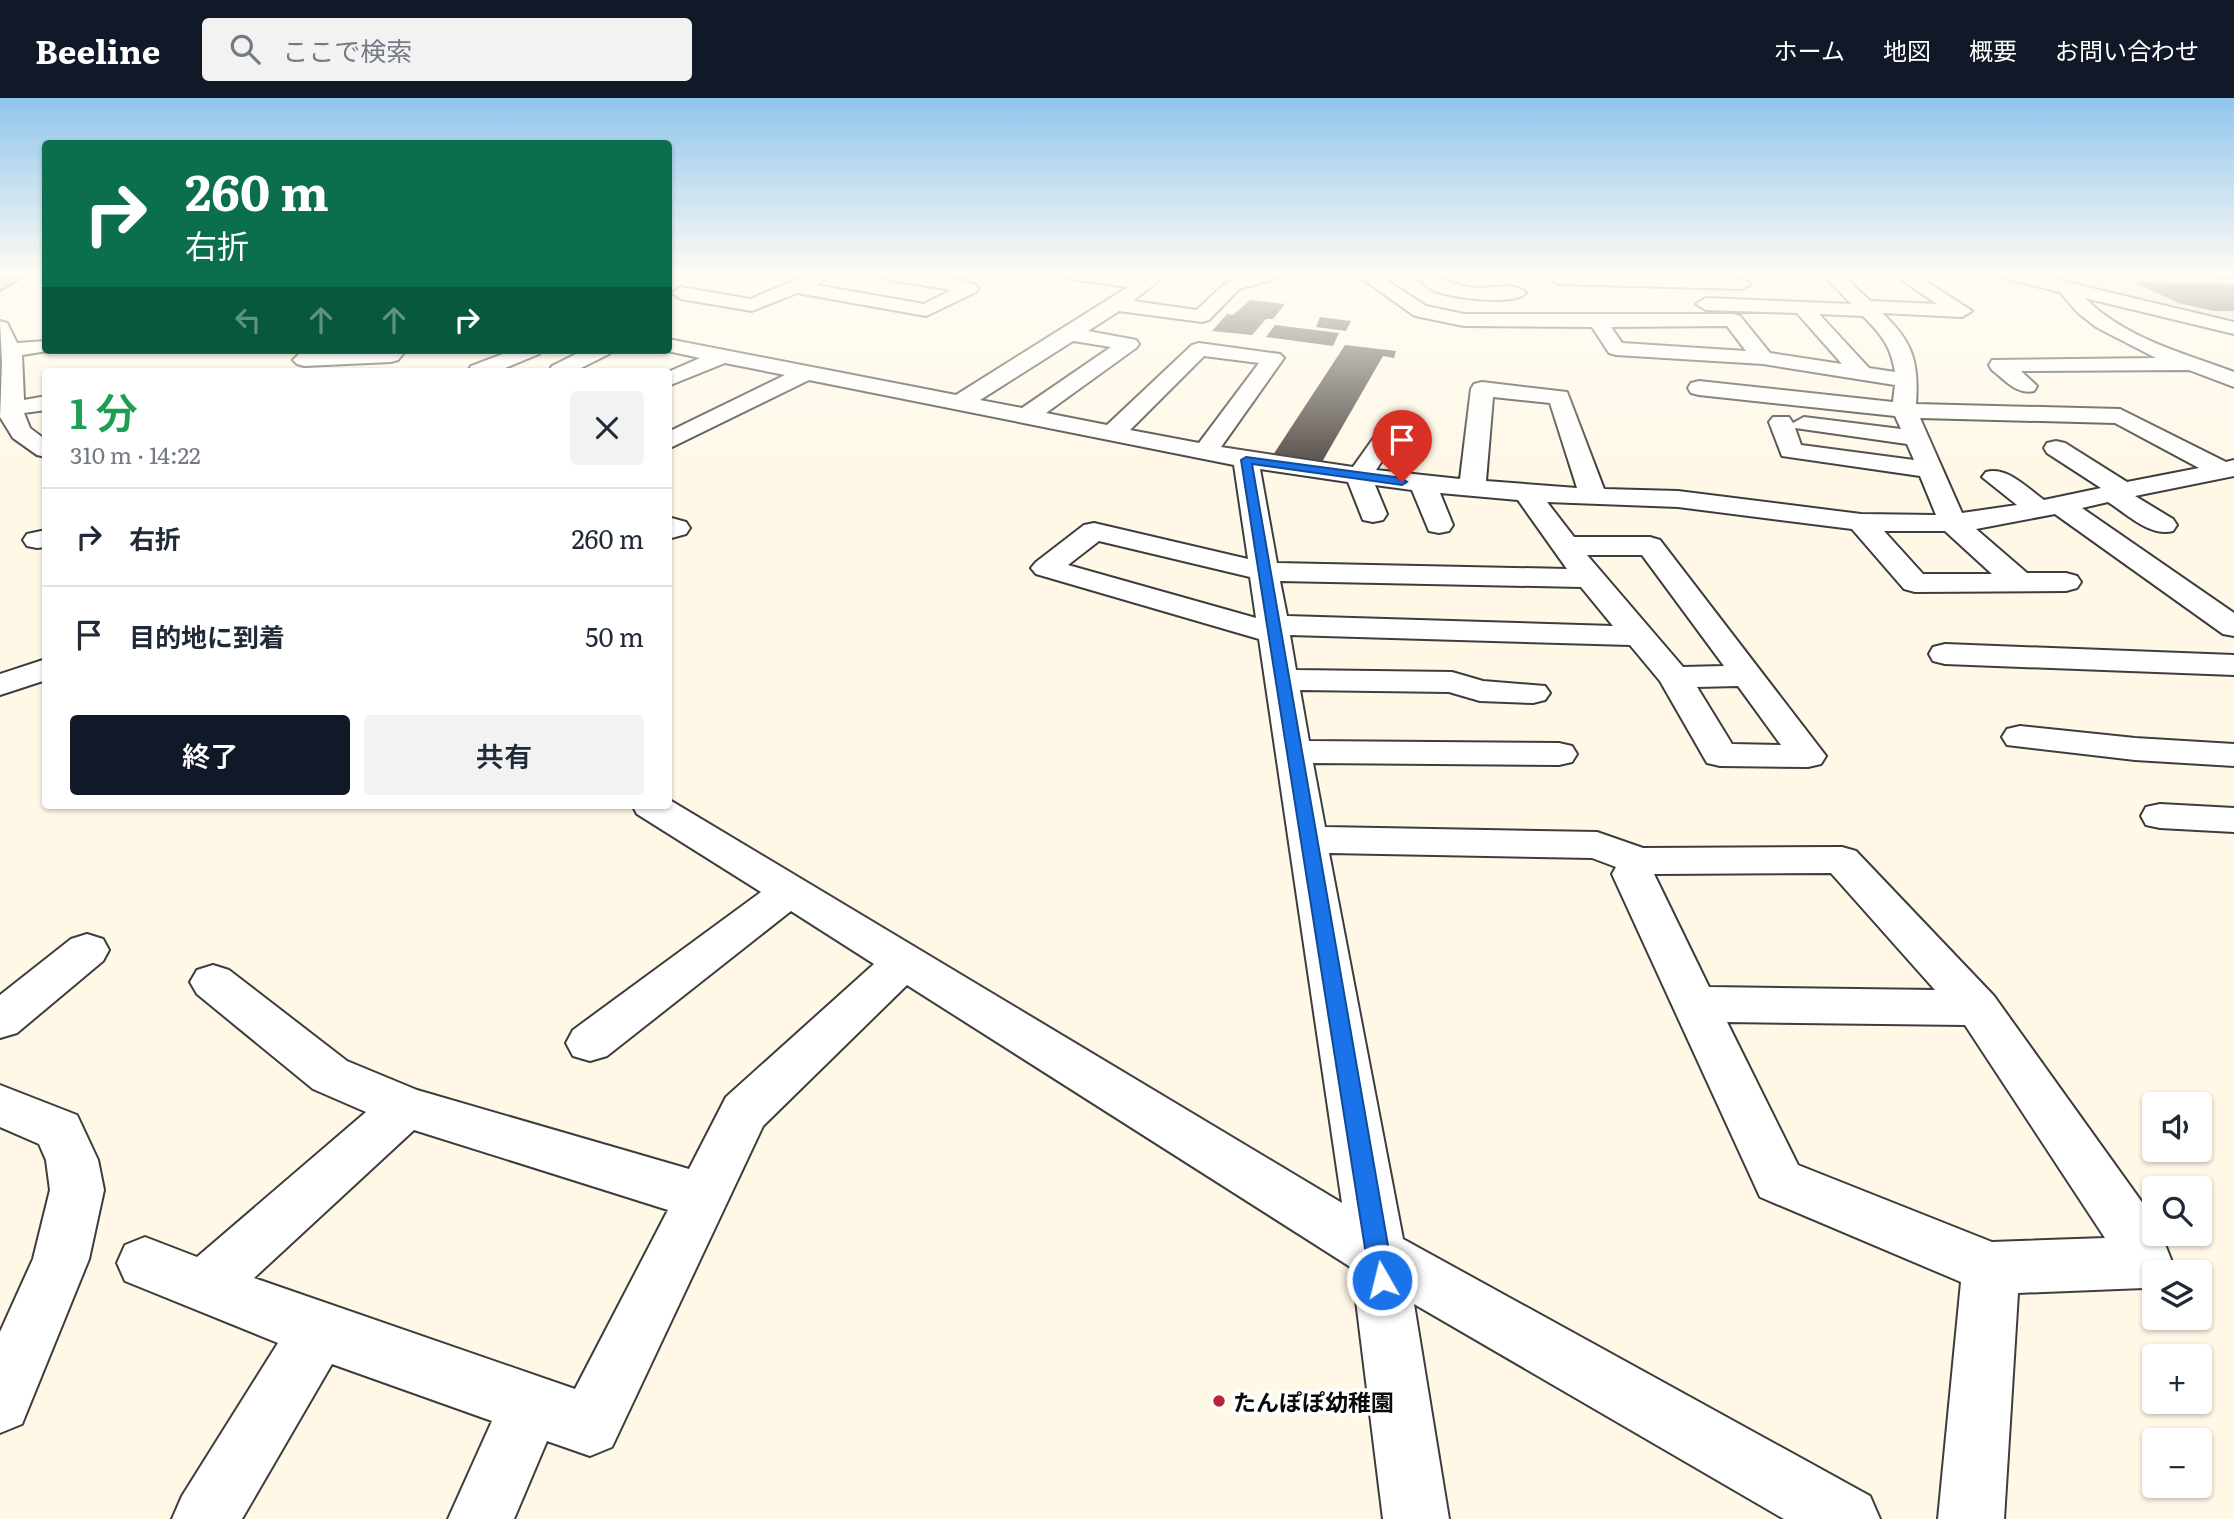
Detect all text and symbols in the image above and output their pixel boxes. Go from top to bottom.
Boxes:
search box [202,18,692,81]
text: Beeline [35,25,160,74]
icon: search [226,30,264,68]
text: ここで検索 [282,30,412,69]
text: ホーム [1774,32,1845,67]
text: 地図 [1883,32,1931,67]
text: 概要 [1969,32,2017,67]
text: お問い合わせ [2055,32,2199,67]
text: 260 m [185,153,329,226]
icon: right [70,168,161,259]
text: 右折 [185,220,249,268]
icon: left [229,301,267,339]
icon: ahead [302,301,340,339]
icon: ahead [375,301,413,339]
icon: right [448,301,486,339]
text: 1 分 [70,380,138,442]
button: close [570,391,644,465]
pin [1372,410,1432,482]
icon: arrive [1383,421,1421,459]
text: 310 m · 14:22 [70,437,201,471]
icon: right [70,518,108,556]
text: 右折 [129,518,181,557]
text: 260 m [571,518,644,557]
icon: arrive [70,616,108,654]
text: 目的地に到着 [129,616,285,655]
text: 50 m [585,616,644,655]
button: 終了 [70,715,350,795]
button: 共有 [364,715,644,795]
map controls [2142,1092,2212,1498]
button: sound [2142,1092,2212,1162]
button: search [2142,1176,2212,1246]
position arrow [1345,1243,1419,1317]
button: layers [2142,1260,2212,1330]
button: + [2142,1344,2212,1414]
place label: たんぽぽ幼稚園 [1233,1384,1394,1418]
marker: たんぽぽ幼稚園 [1211,1393,1227,1409]
button: − [2142,1428,2212,1498]

